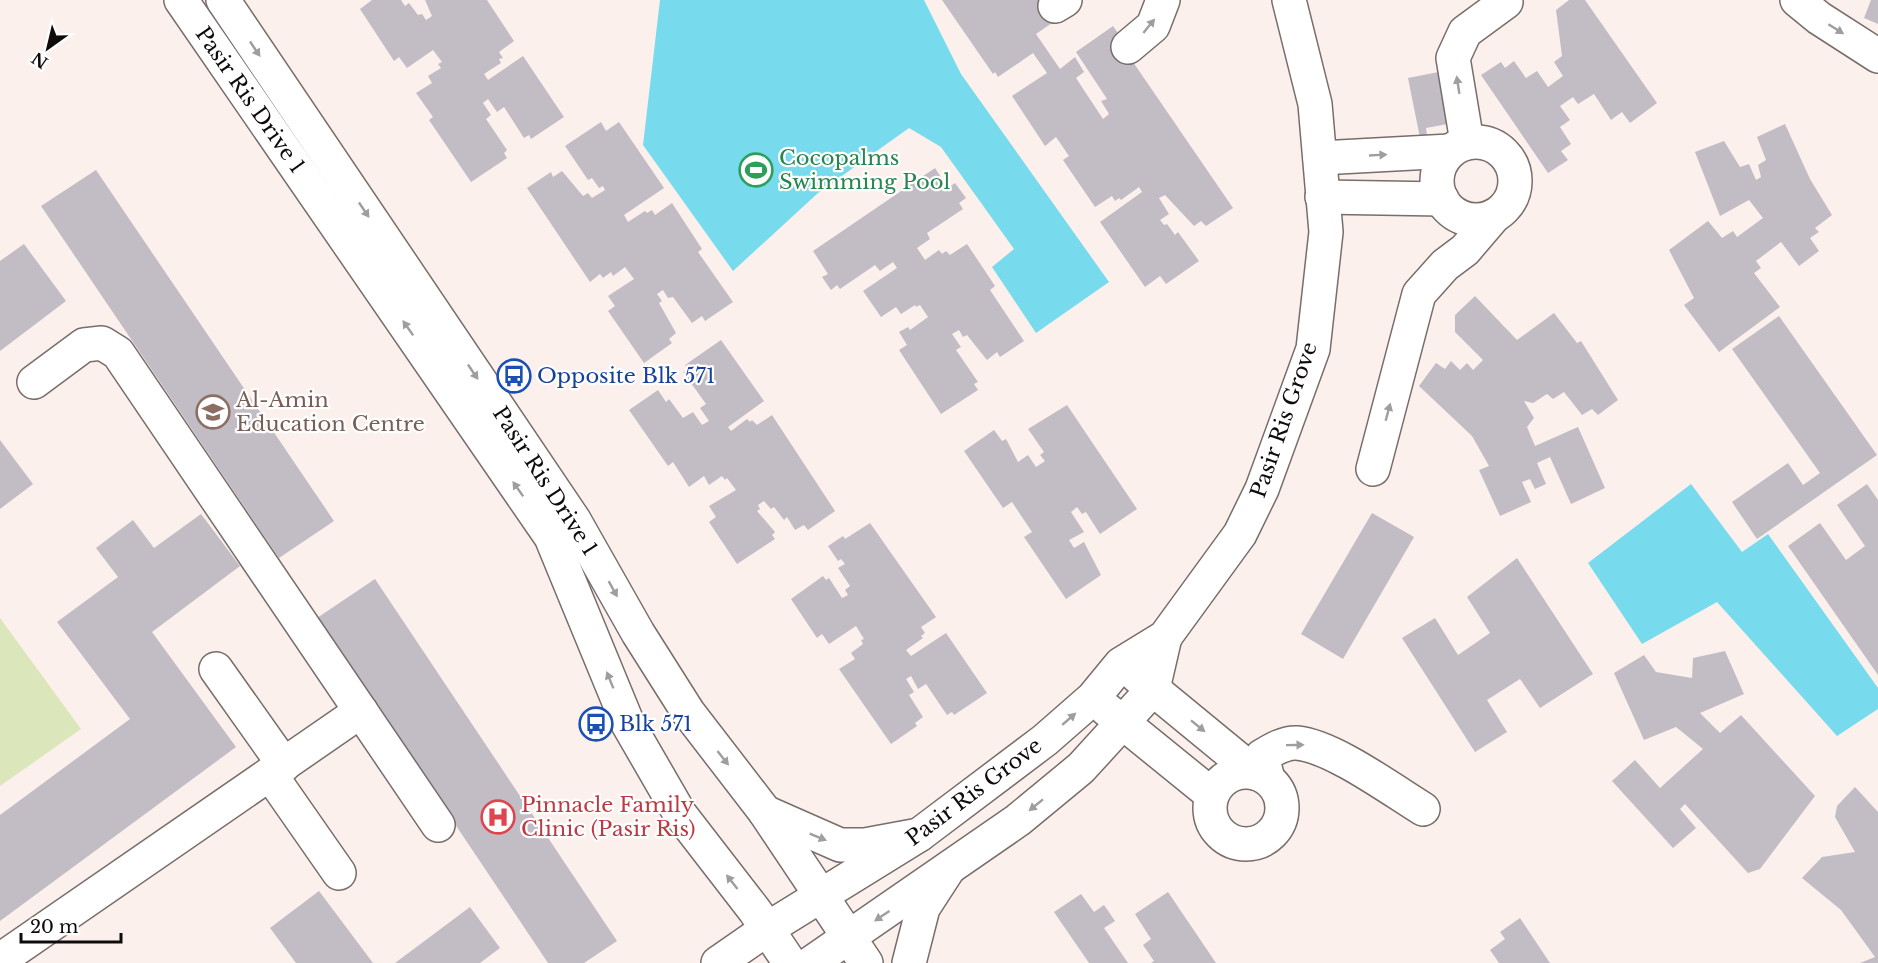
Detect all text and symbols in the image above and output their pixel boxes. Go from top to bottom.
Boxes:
north arrow [18,18,78,78]
one-way arrow [1143,19,1156,34]
street label: Pasir Ris Drive 1 [190,22,310,178]
one-way arrow [1828,24,1844,35]
one-way arrow [249,40,261,56]
text: N [28,48,51,73]
one-way arrow [1453,75,1462,94]
place label: Cocopalms Swimming Pool [779,145,951,195]
one-way arrow [1369,151,1388,160]
sports icon: Cocopalms Swimming Pool [738,152,774,188]
one-way arrow [358,202,370,218]
one-way arrow [402,321,414,337]
street label: Pasir Ris Grove [1245,339,1323,501]
bus stop icon: Opposite Blk 571 [496,358,532,394]
place label: Opposite Blk 571 [537,363,715,389]
one-way arrow [468,364,479,380]
place label: Al-Amin Education Centre [235,387,425,437]
school or university icon: Al-Amin Education Centre [195,394,231,430]
street label: Pasir Ris Drive 1 [487,402,603,560]
one-way arrow [1383,403,1393,421]
one-way arrow [513,481,524,497]
one-way arrow [608,581,618,598]
one-way arrow [605,671,614,689]
bus stop icon: Blk 571 [578,706,614,742]
place label: Blk 571 [619,711,692,737]
one-way arrow [1061,713,1076,726]
one-way arrow [1190,719,1205,732]
street label: Pasir Ris Grove [901,733,1047,851]
one-way arrow [1286,741,1305,750]
one-way arrow [717,751,729,766]
place label: Pinnacle Family Clinic (Pasir Ris) [521,792,695,842]
one-way arrow [1029,798,1044,811]
hospital icon: Pinnacle Family Clinic (Pasir Ris) [480,799,516,835]
one-way arrow [810,832,828,842]
one-way arrow [726,874,739,890]
scale bar [21,906,122,944]
one-way arrow [873,910,890,921]
text: 20 m [30,916,78,938]

